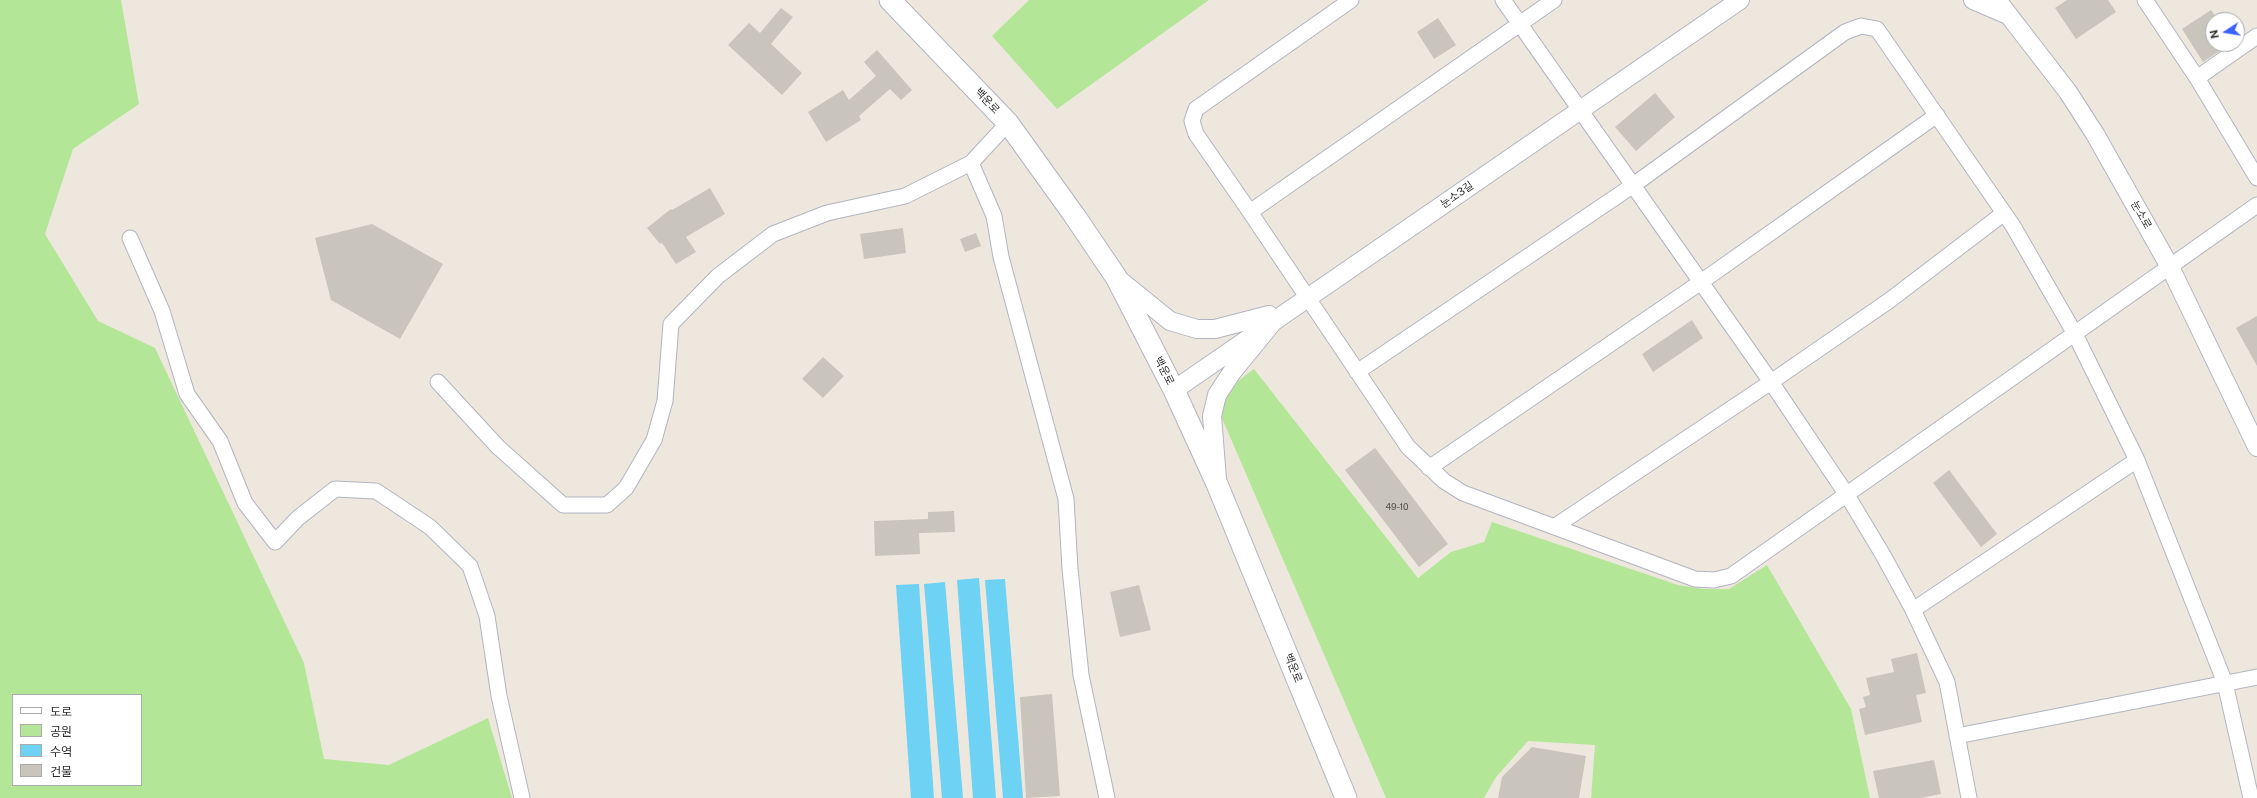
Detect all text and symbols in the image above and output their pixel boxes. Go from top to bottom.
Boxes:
north arrow [2205,12,2245,52]
text: N [2207,29,2221,40]
street label: 백운로 [972,85,1002,117]
street label: 눈소3길 [1438,179,1476,211]
street label: 눈소로 [2128,199,2154,231]
street label: 백운로 [1151,354,1177,388]
house number: 49-10 [1385,502,1409,512]
street label: 백운로 [1281,651,1305,685]
legend [12,694,142,786]
text: 도로 [50,705,72,719]
text: 공원 [50,725,72,739]
text: 수역 [50,745,72,759]
text: 건물 [50,765,72,779]

